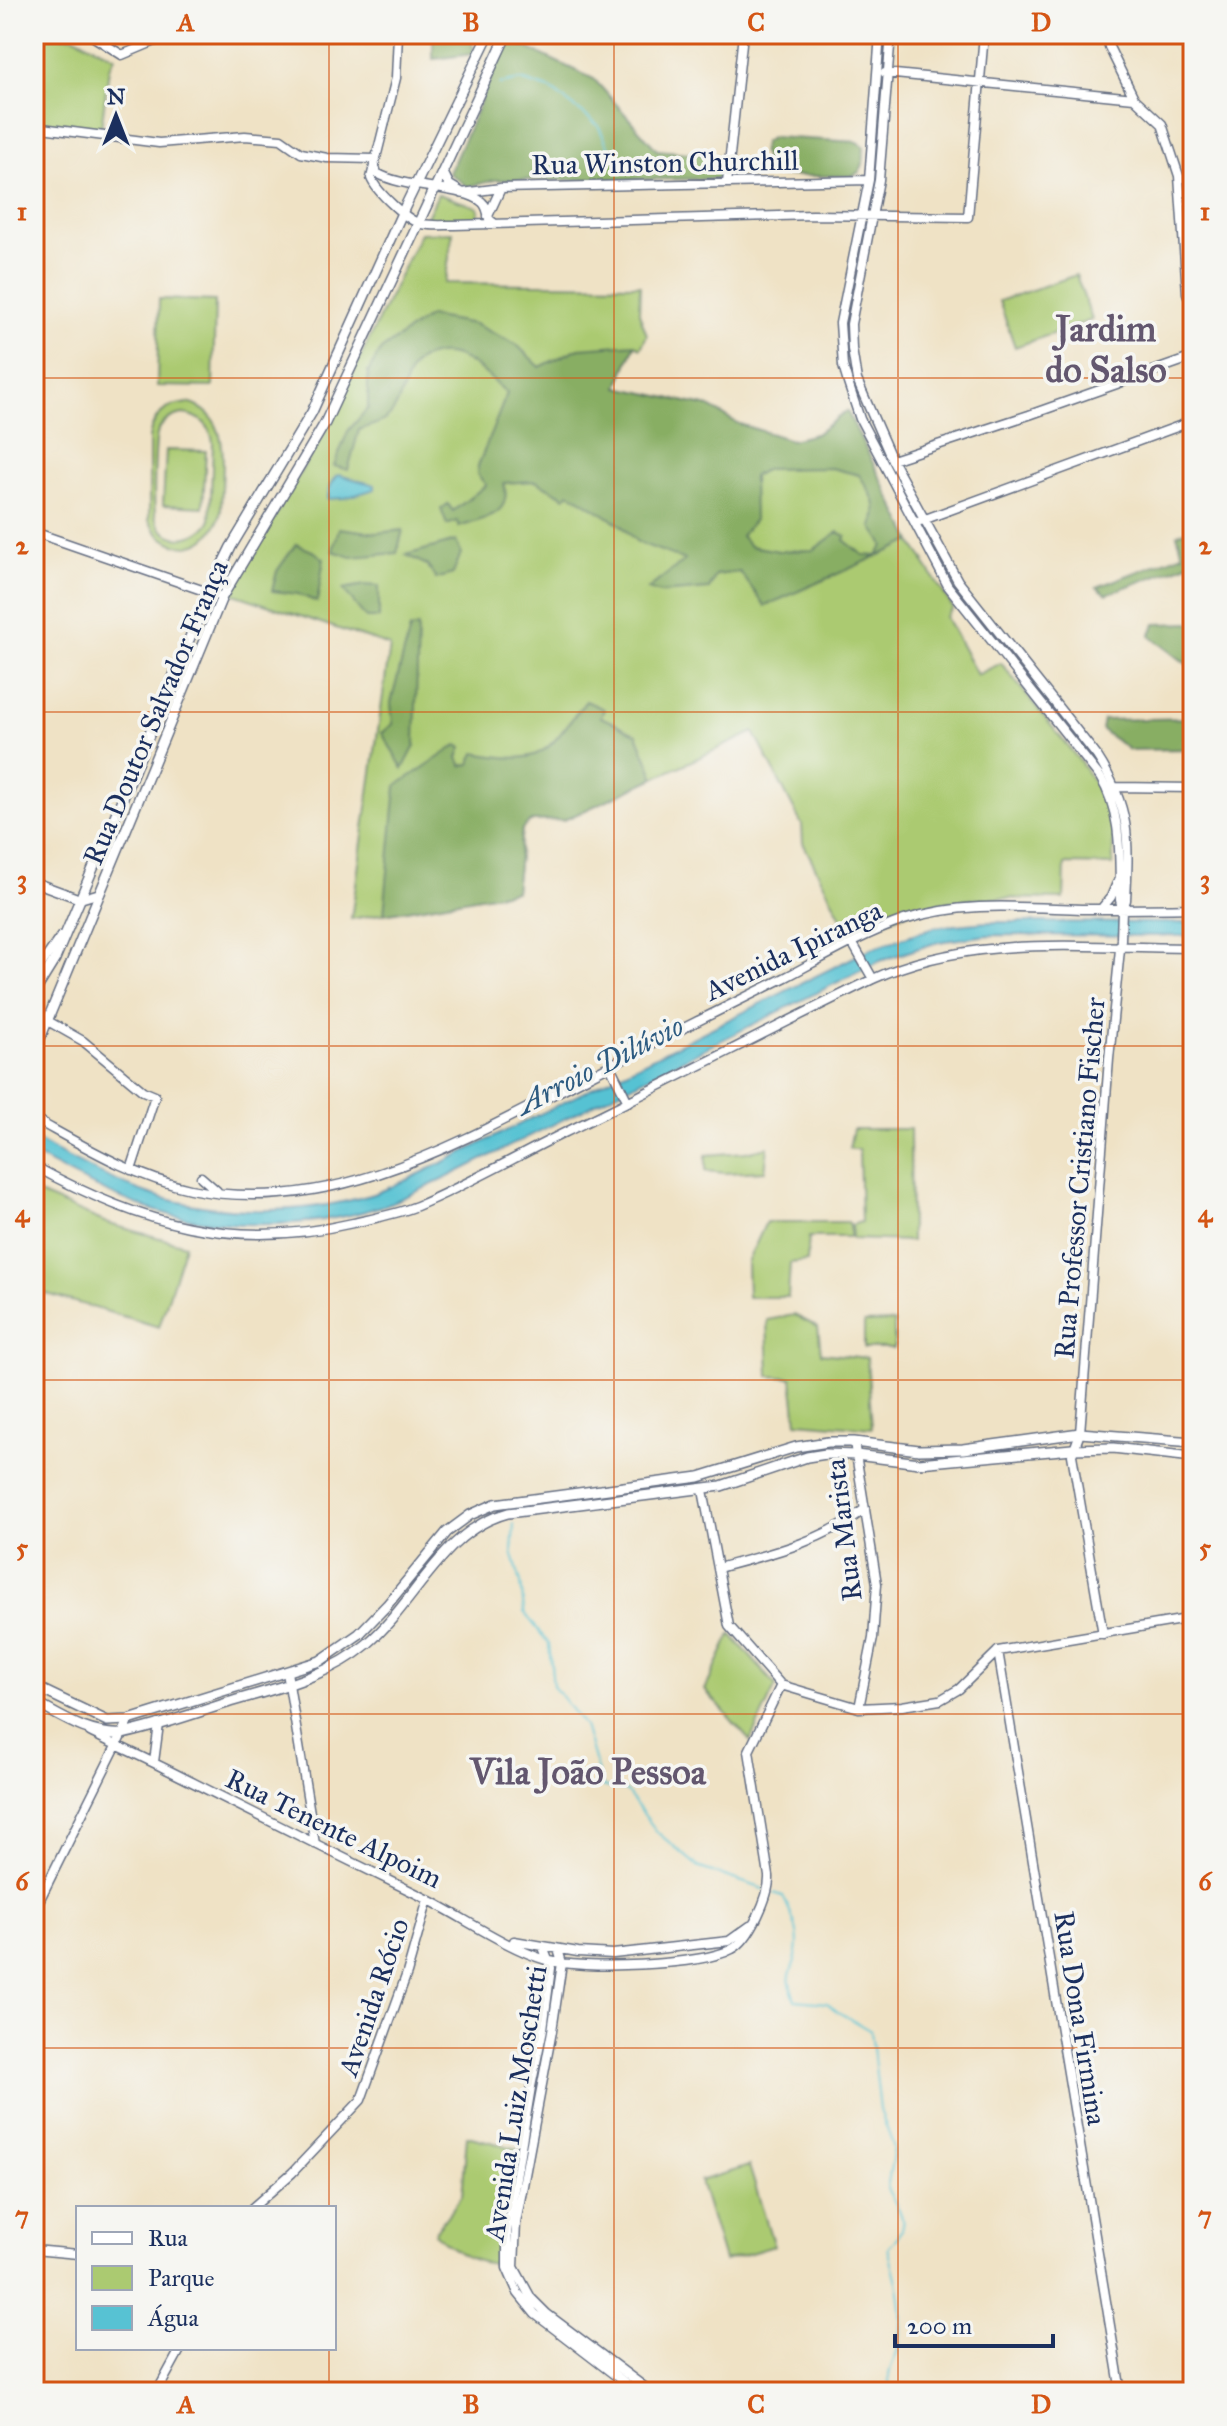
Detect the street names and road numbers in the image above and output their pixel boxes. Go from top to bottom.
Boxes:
street label: Rua Winston Churchill [531,143,799,182]
street label: Rua Doutor Salvador França [75,554,236,870]
street label: Avenida Ipiranga [698,892,888,1009]
street label: Rua Professor Cristiano Fischer [1046,995,1113,1360]
street label: Rua Marista [817,1457,870,1603]
street label: Rua Tenente Alpoim [220,1761,448,1896]
street label: Rua Dona Firmina [1046,1908,1115,2128]
street label: Avenida Rócio [330,1914,417,2082]
street label: Avenida Luiz Moschetti [476,1962,555,2245]

